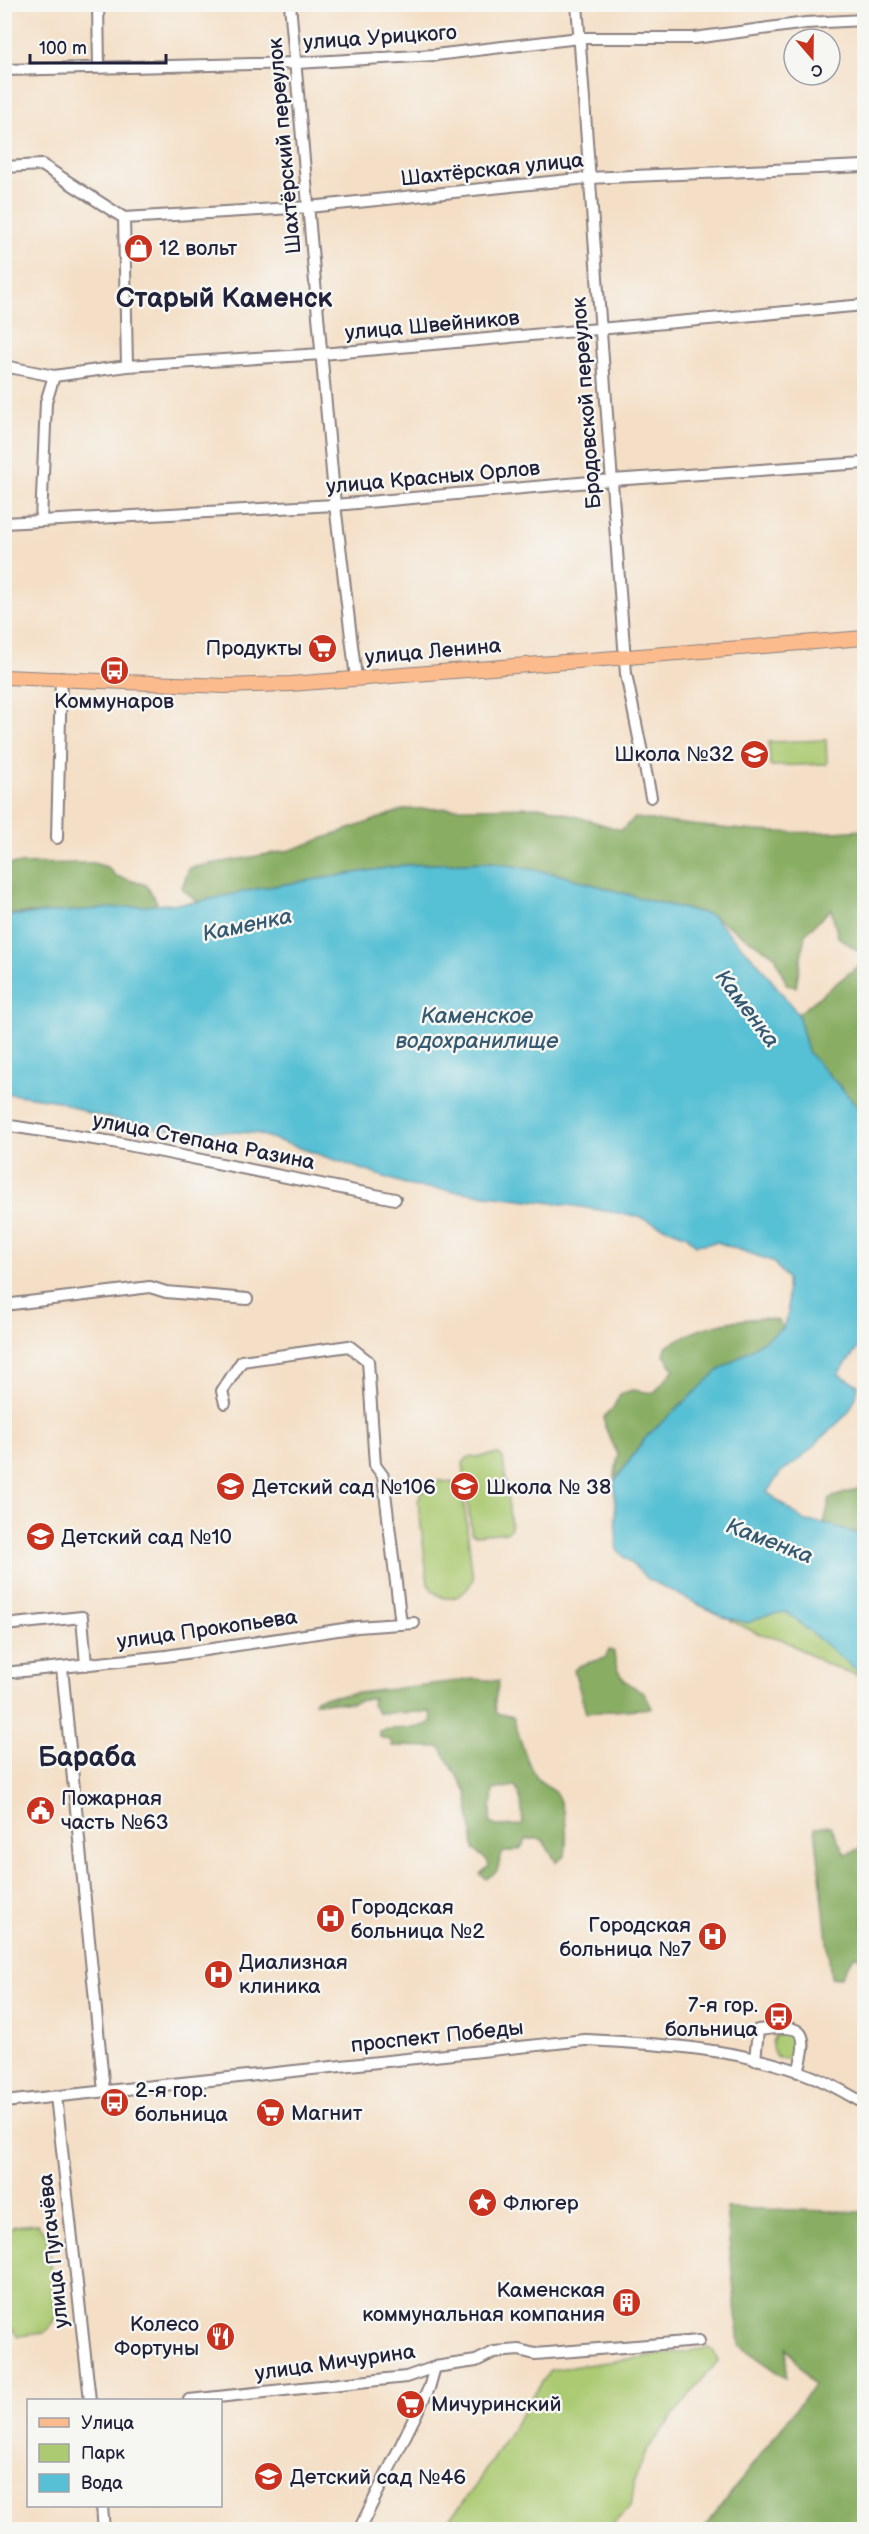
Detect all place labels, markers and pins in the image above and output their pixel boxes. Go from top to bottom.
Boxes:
shop icon: 12 вольт [122,232,154,264]
place label: 12 вольт [159,236,237,261]
supermarket icon: Продукты [307,632,339,664]
place label: Продукты [206,636,302,661]
bus stop icon: Коммунаров [98,654,130,686]
place label: Коммунаров [54,689,174,714]
school or university icon: Школа №32 [739,738,771,770]
place label: Школа №32 [614,742,735,767]
school or university icon: Детский сад №106 [215,1471,247,1503]
school or university icon: Школа № 38 [449,1471,481,1503]
place label: Детский сад №106 [252,1475,436,1500]
place label: Школа № 38 [486,1475,611,1500]
school or university icon: Детский сад №10 [24,1521,56,1553]
place label: Детский сад №10 [61,1525,232,1550]
place label: Пожарная часть №63 [61,1786,169,1835]
public building icon: Пожарная часть №63 [24,1794,56,1826]
place label: Городская больница №2 [351,1895,485,1944]
hospital icon: Городская больница №2 [314,1903,346,1935]
place label: Городская больница №7 [560,1913,692,1962]
hospital icon: Городская больница №7 [696,1921,728,1953]
place label: Диализная клиника [239,1950,348,1999]
hospital icon: Диализная клиника [202,1958,234,1990]
place label: 7-я гор. больница [665,1993,759,2042]
bus stop icon: 7-я гор. больница [763,2001,795,2033]
place label: 2-я гор. больница [135,2078,229,2127]
bus stop icon: 2-я гор. больница [98,2086,130,2118]
supermarket icon: Магнит [254,2097,286,2129]
place label: Магнит [291,2101,363,2126]
place icon: Флюгер [466,2187,498,2219]
place label: Флюгер [503,2191,579,2216]
place label: Каменская коммунальная компания [362,2278,605,2327]
building icon: Каменская коммунальная компания [610,2286,642,2318]
place label: Колесо Фортуны [114,2312,199,2361]
restaurant icon: Колесо Фортуны [204,2320,236,2352]
supermarket icon: Мичуринский [394,2388,426,2420]
place label: Мичуринский [431,2392,561,2417]
school or university icon: Детский сад №46 [253,2461,285,2493]
place label: Детский сад №46 [290,2465,466,2490]

